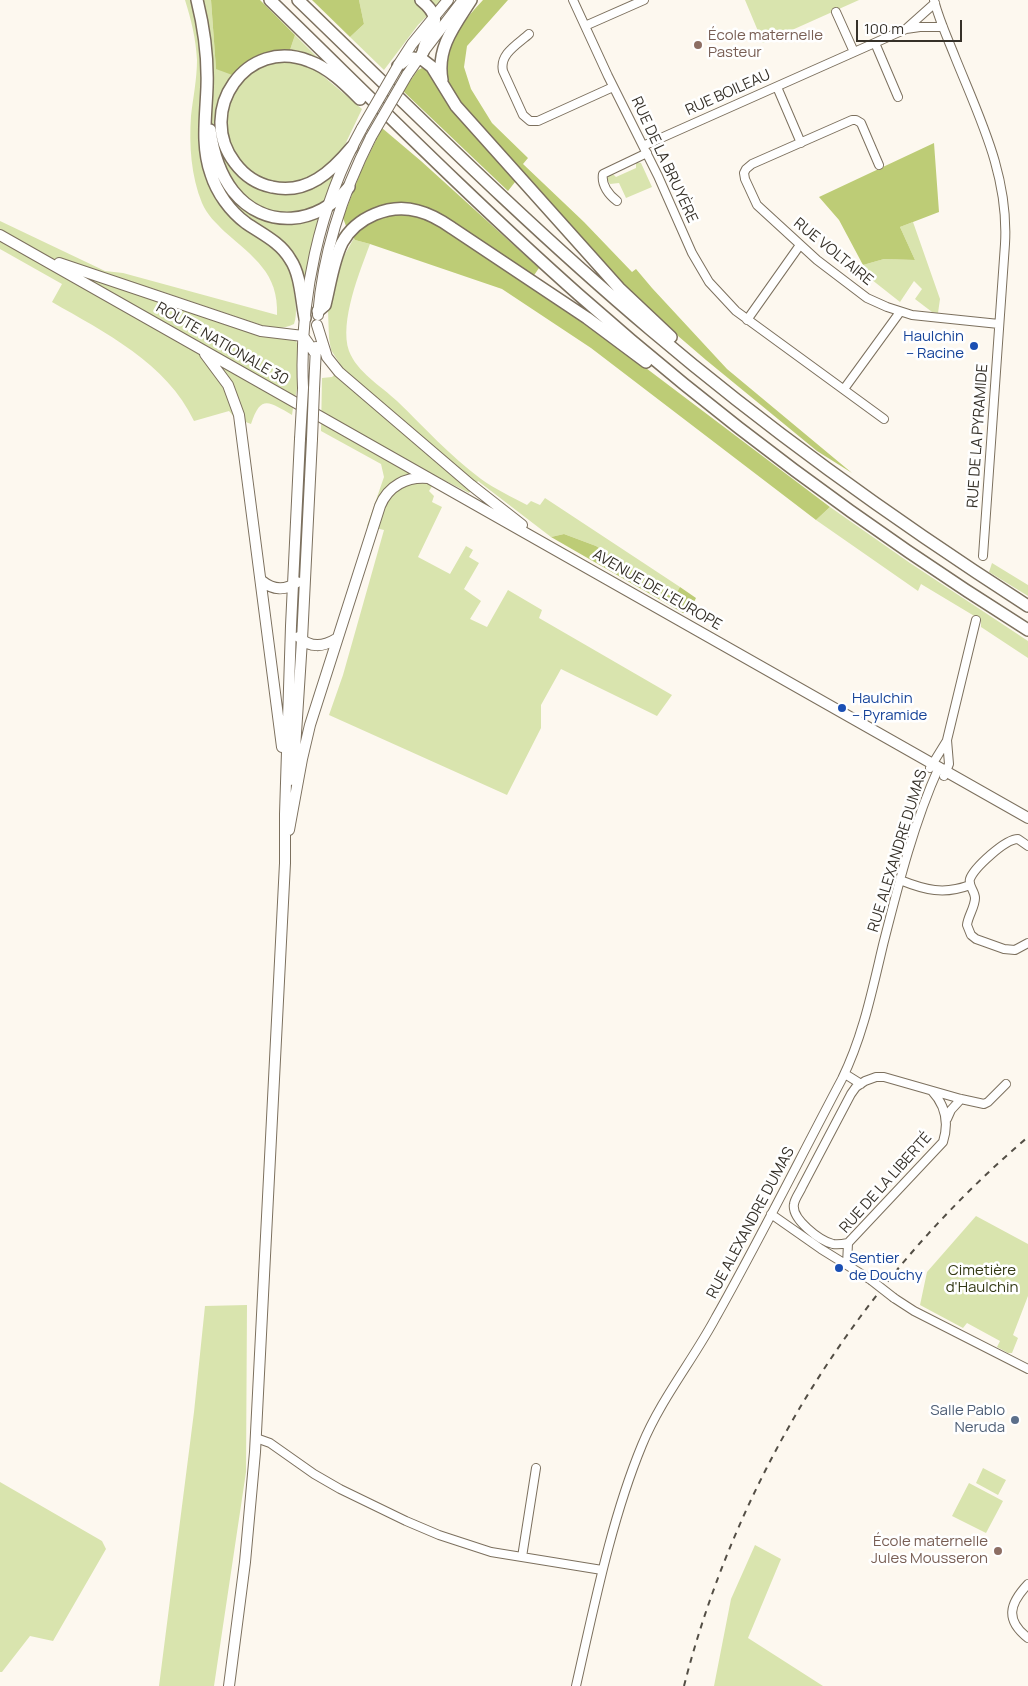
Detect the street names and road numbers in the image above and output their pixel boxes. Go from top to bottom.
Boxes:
street label: RUE BOILEAU [683,66,773,120]
street label: RUE DE LA BRUYÈRE [627,94,701,226]
street label: RUE VOLTAIRE [790,214,876,290]
street label: ROUTE NATIONALE 30 [153,299,291,389]
street label: RUE DE LA PYRAMIDE [964,363,992,509]
street label: AVENUE DE L'EUROPE [589,546,725,634]
street label: RUE ALEXANDRE DUMAS [865,768,931,934]
street label: RUE DE LA LIBERTÉ [836,1129,936,1237]
street label: RUE ALEXANDRE DUMAS [703,1144,799,1302]

